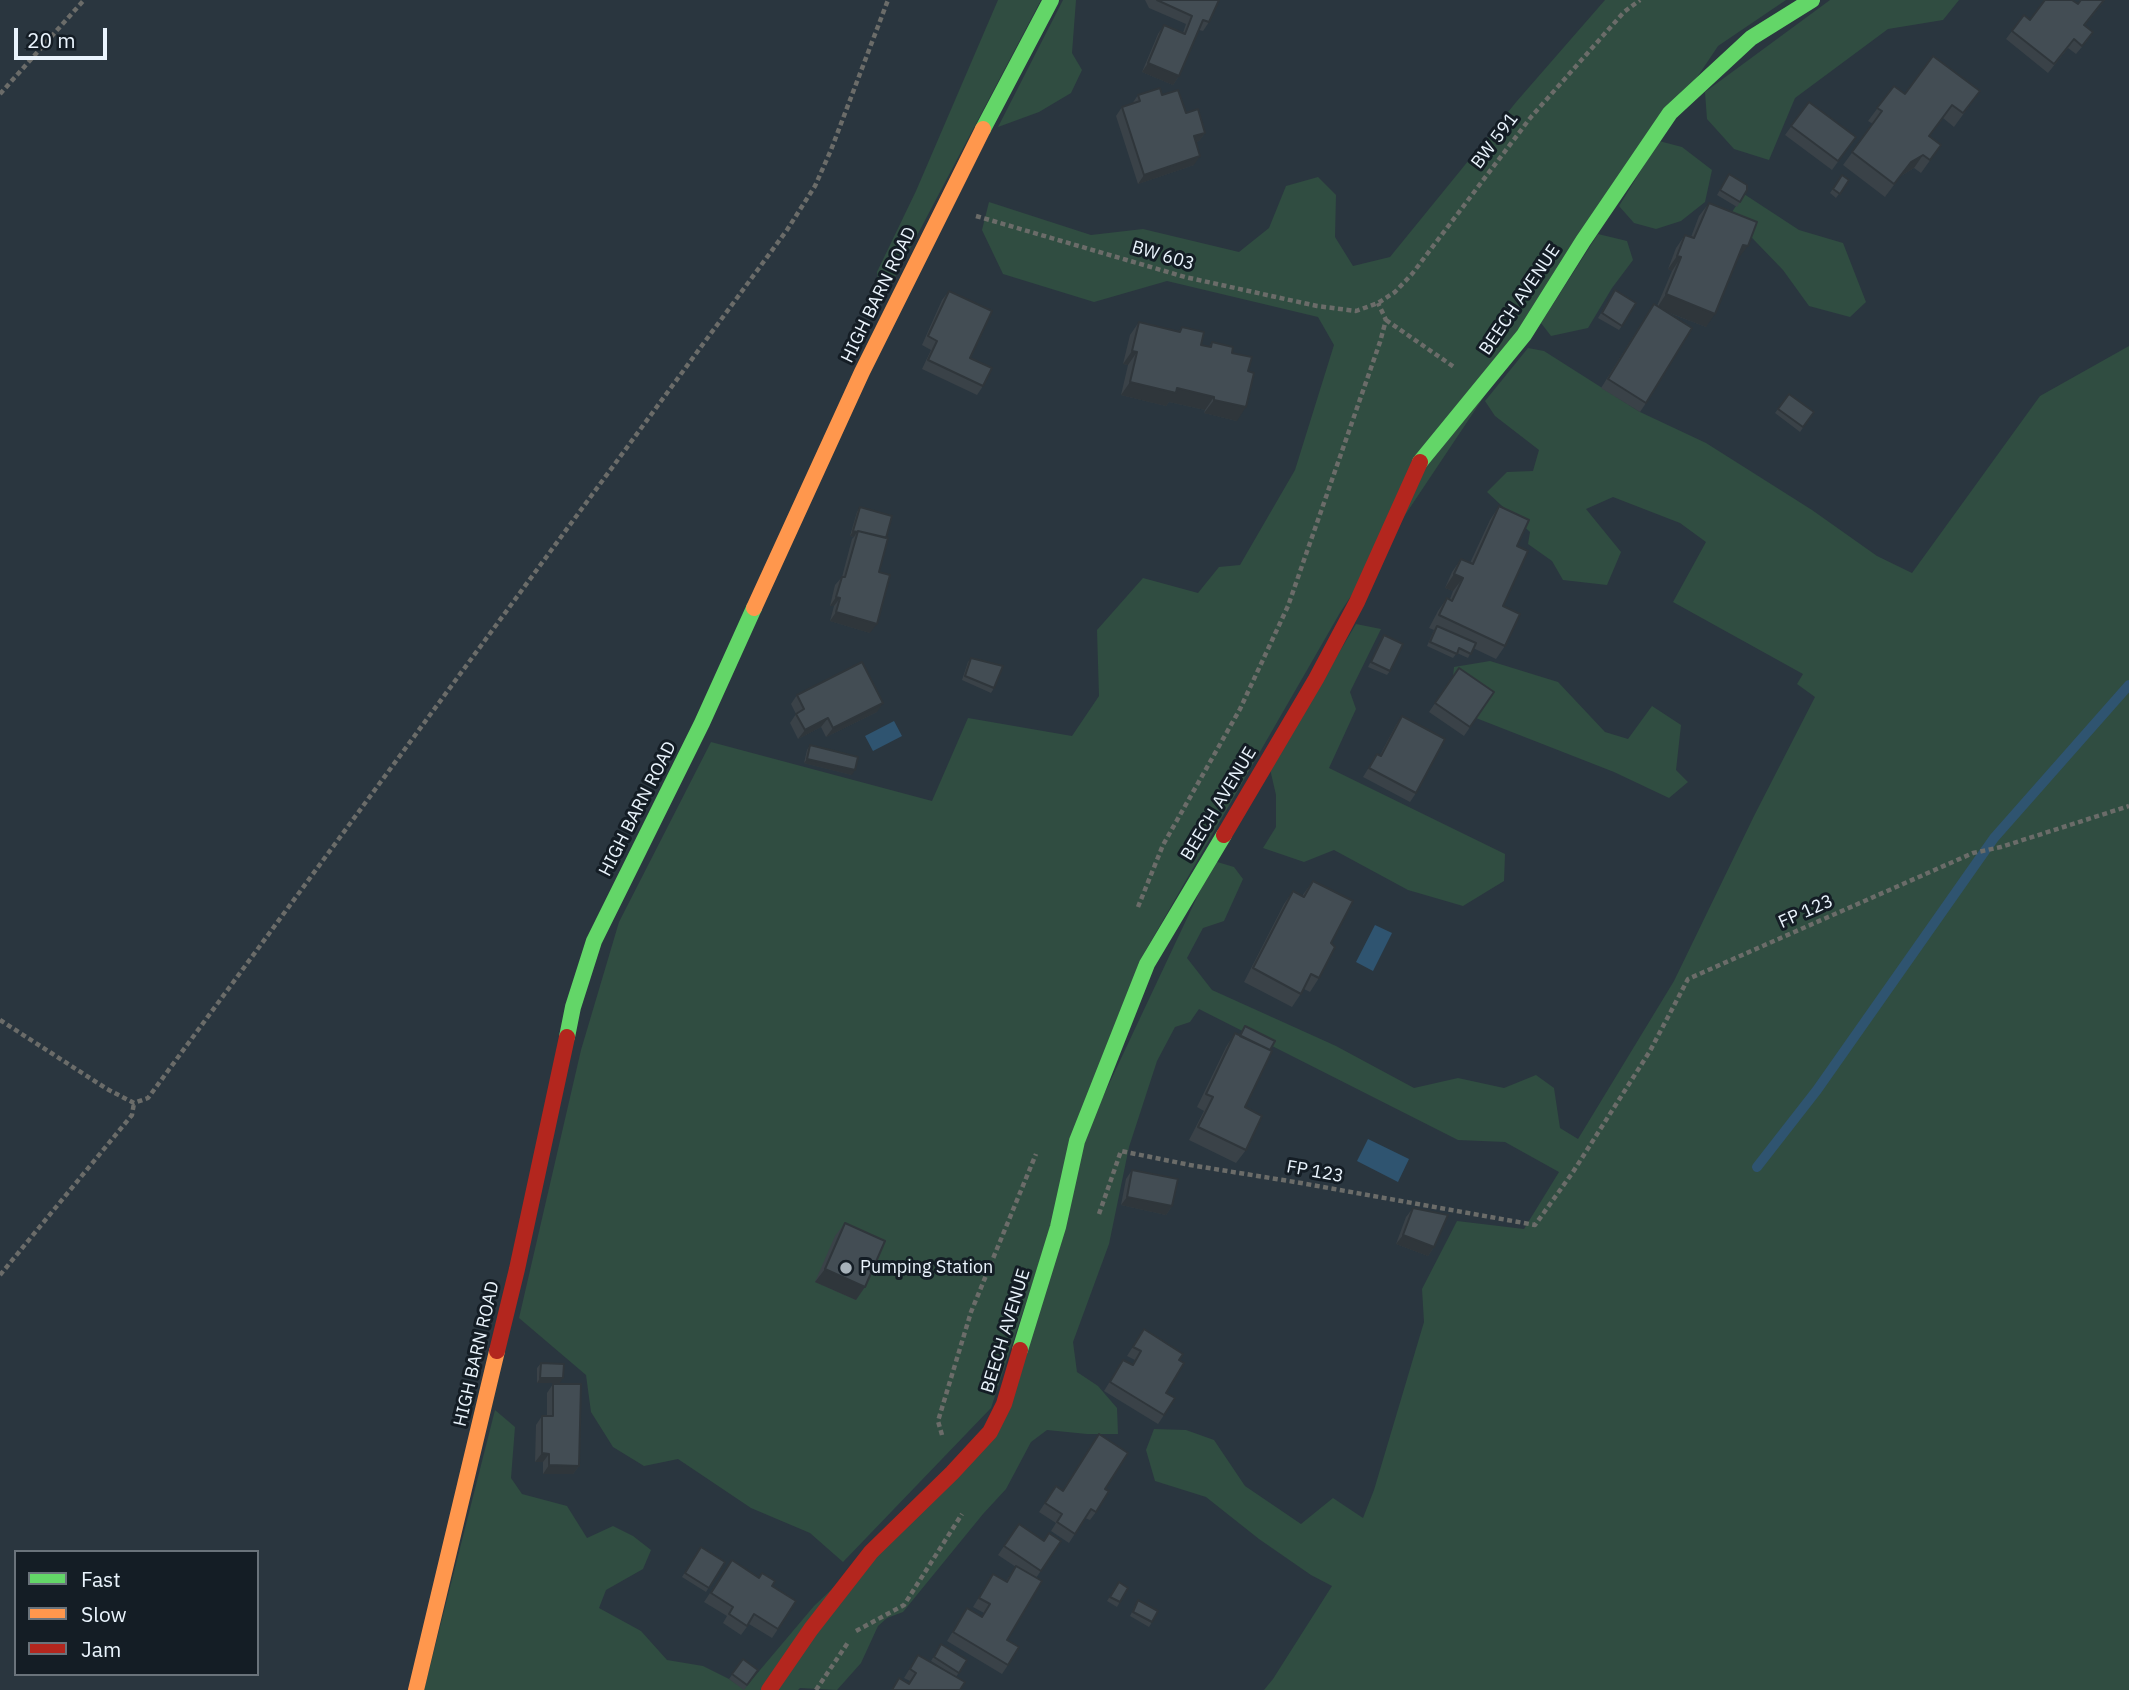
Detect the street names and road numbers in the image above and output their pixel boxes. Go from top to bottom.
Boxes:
street label: BW 591 [1467,109,1523,173]
street label: HIGH BARN ROAD [837,224,921,366]
street label: BW 603 [1129,237,1197,275]
street label: BEECH AVENUE [1475,241,1565,359]
street label: HIGH BARN ROAD [595,738,681,880]
street label: BEECH AVENUE [1177,743,1261,865]
street label: FP 123 [1775,890,1837,934]
street label: FP 123 [1285,1156,1345,1188]
street label: BEECH AVENUE [977,1266,1035,1396]
street label: HIGH BARN ROAD [450,1279,504,1429]

